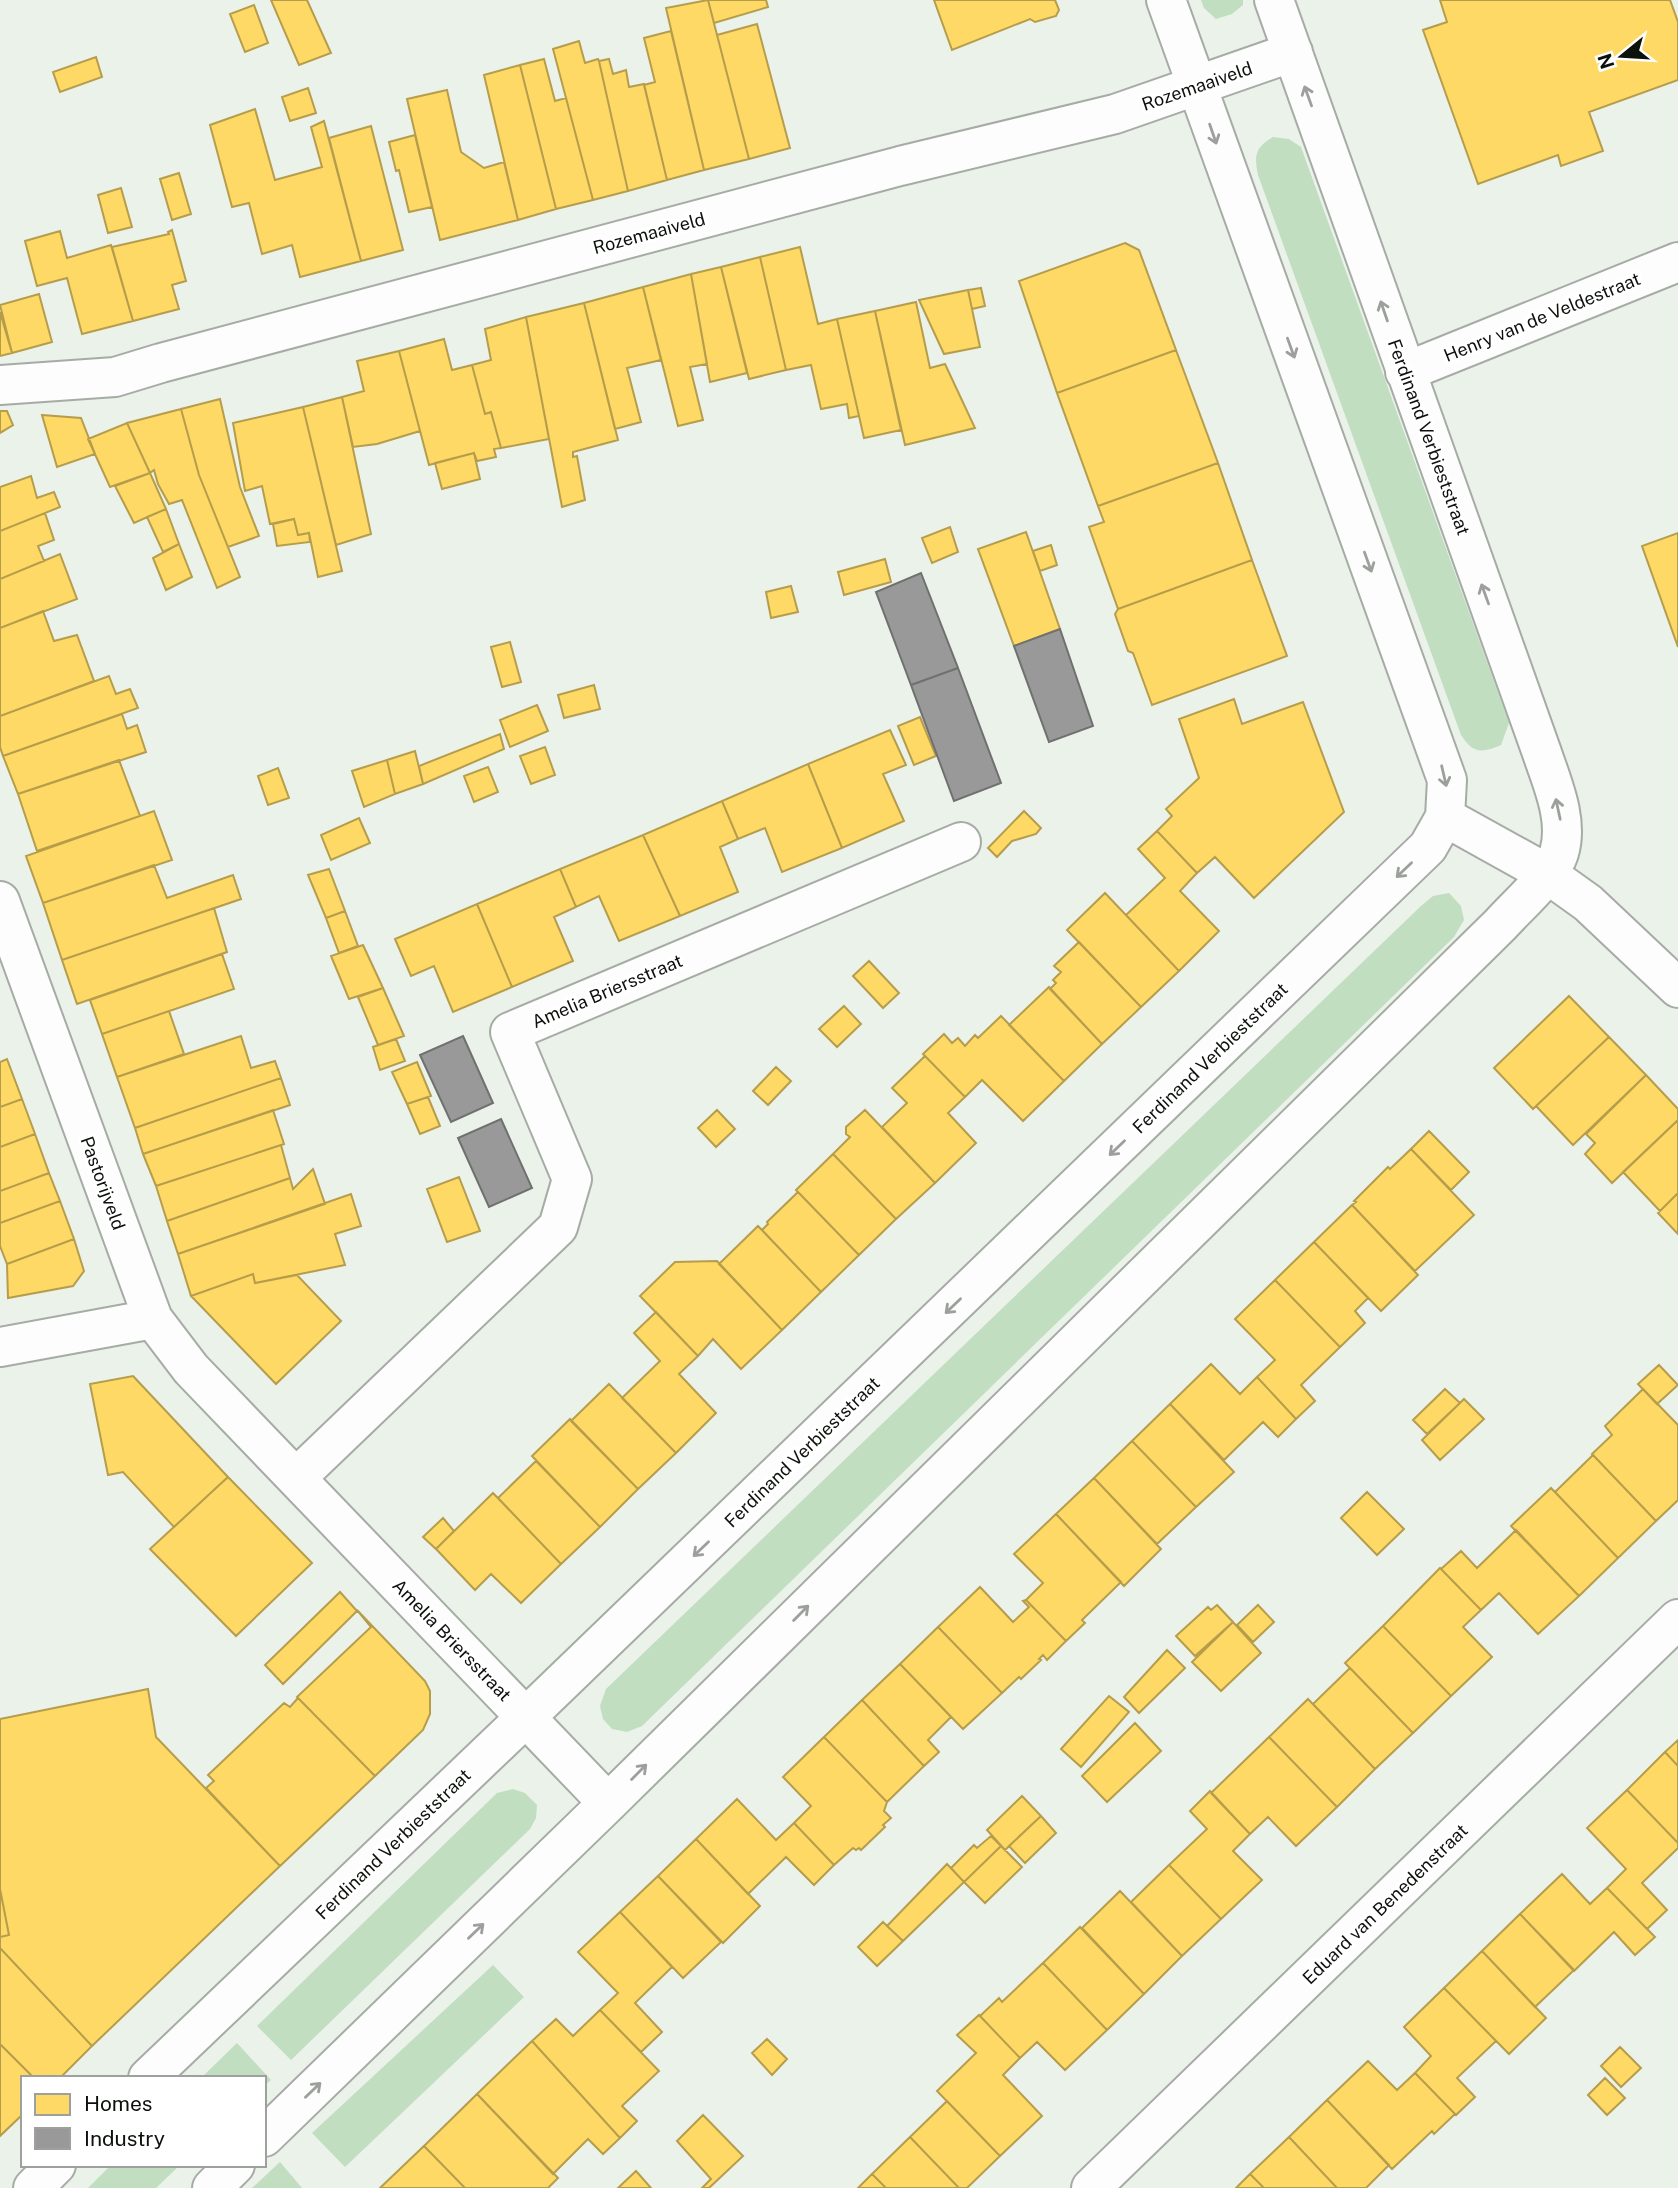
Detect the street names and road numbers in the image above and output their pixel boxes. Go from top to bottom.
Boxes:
street label: Rozemaaiveld [1139,57,1255,115]
street label: Rozemaaiveld [591,208,707,258]
street label: Henry van de Veldestraat [1441,268,1643,366]
street label: Ferdinand Verbieststraat [1384,336,1474,538]
street label: Amelia Briersstraat [529,950,685,1032]
street label: Ferdinand Verbieststraat [1128,978,1292,1138]
street label: Pastorijveld [76,1133,130,1233]
street label: Ferdinand Verbieststraat [720,1372,884,1532]
street label: Amelia Briersstraat [388,1575,516,1705]
street label: Ferdinand Verbieststraat [311,1764,475,1924]
street label: Eduard van Benedenstraat [1298,1820,1472,1988]

